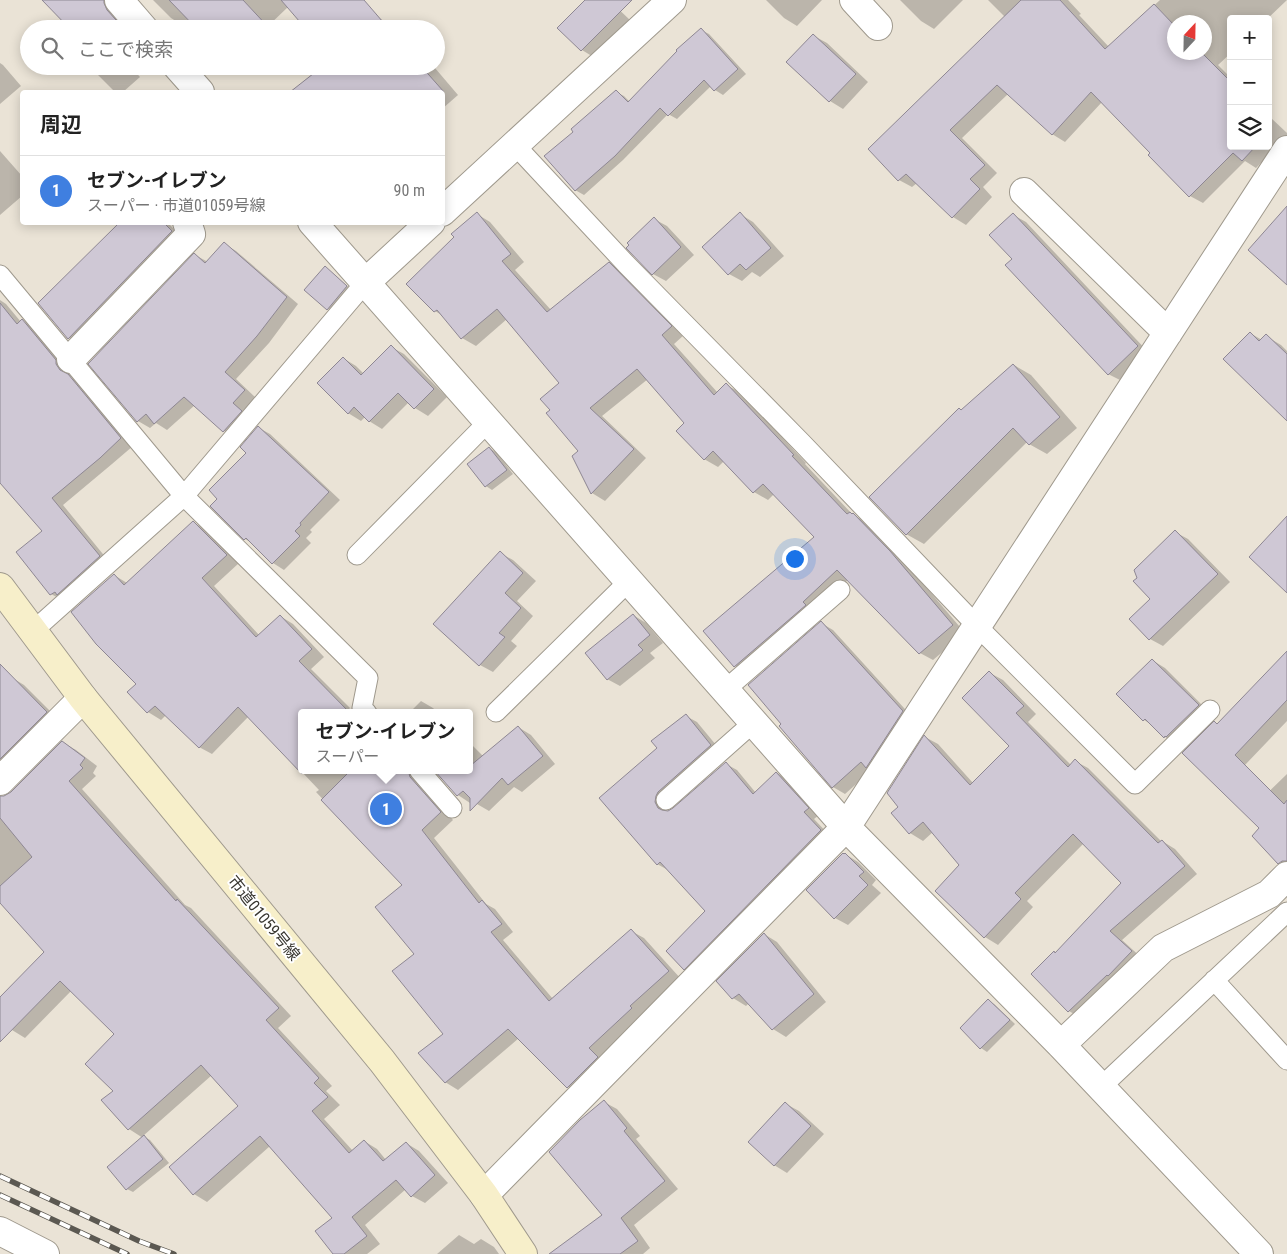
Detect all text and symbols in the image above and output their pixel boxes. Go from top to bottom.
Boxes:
north arrow [1167,15,1212,60]
map controls [1227,15,1272,150]
button: + [1227,15,1272,60]
search box [20,20,445,75]
icon: search [38,34,66,62]
text: ここで検索 [78,38,173,61]
button: − [1227,60,1272,105]
button: layers [1227,105,1272,150]
text: 周辺 [40,113,82,137]
text: セブン-イレブン [87,169,227,192]
text: 1 [52,181,60,200]
text: 90 m [393,181,425,200]
text: スーパー · 市道01059号線 [87,196,266,215]
your location [782,546,808,572]
popup [298,709,473,774]
text: セブン-イレブン [316,720,455,743]
text: スーパー [316,747,379,766]
pin: 1 [370,790,402,828]
street label: 市道01059号線 [224,872,304,964]

